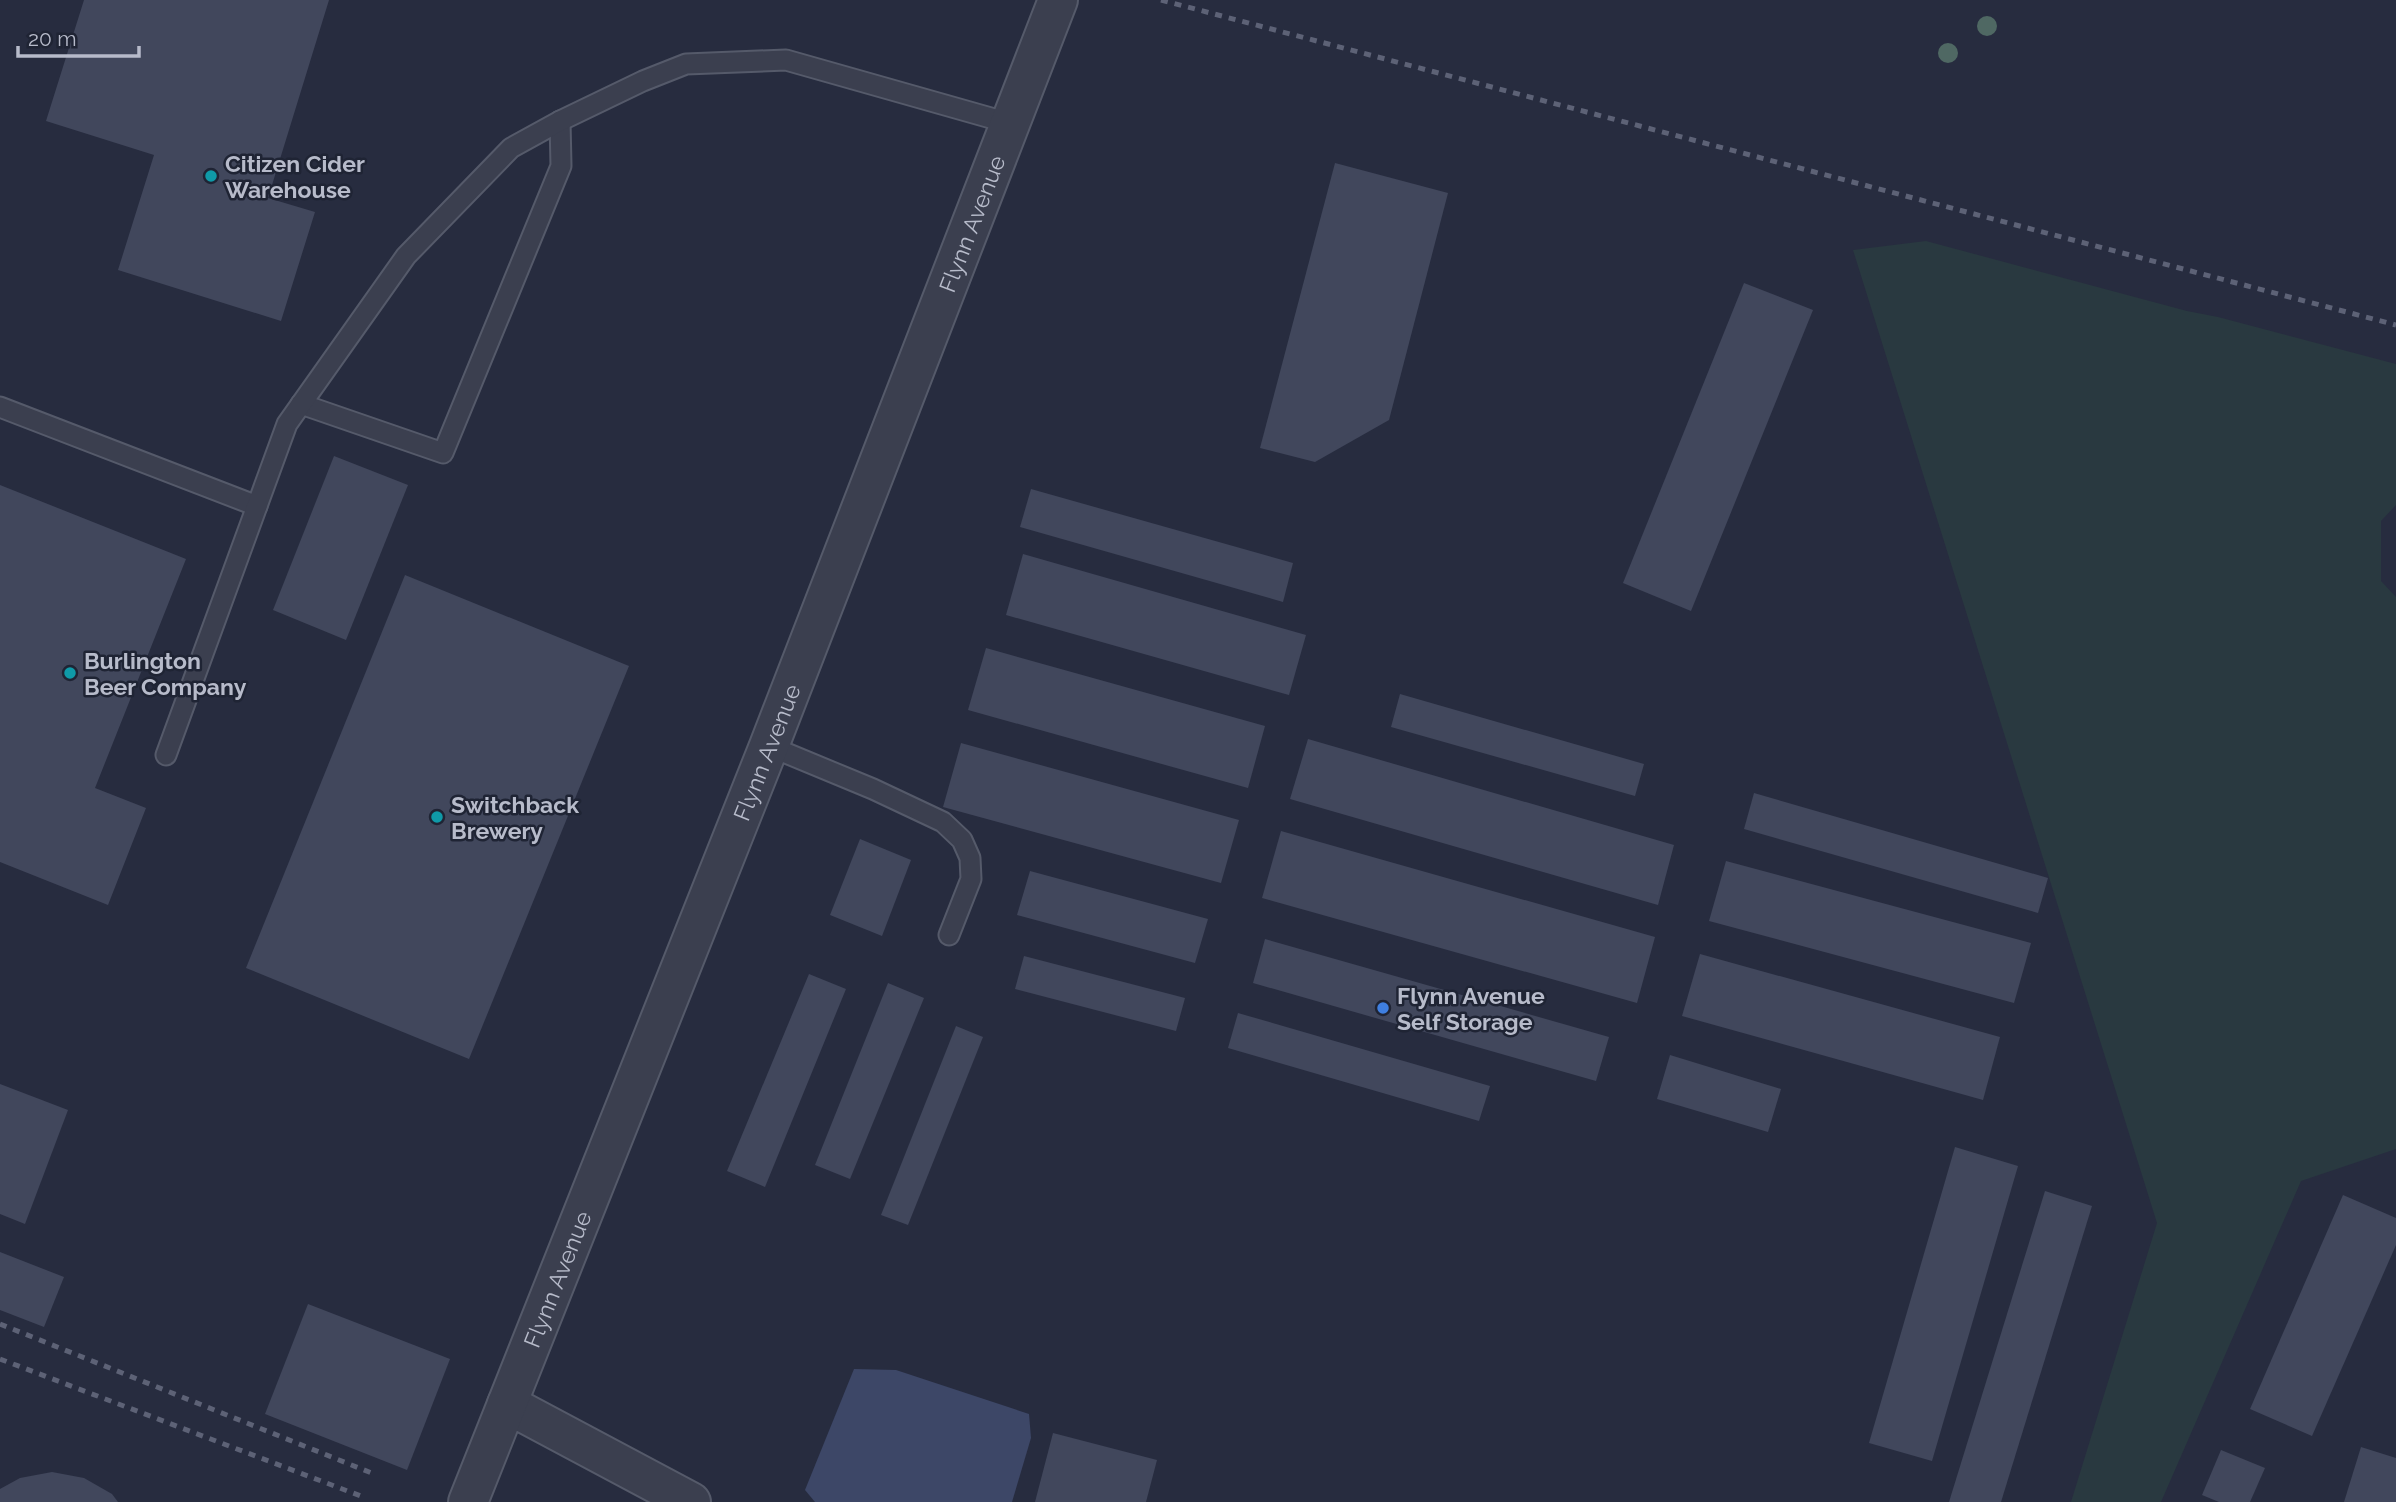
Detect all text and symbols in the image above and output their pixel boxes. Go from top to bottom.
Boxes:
scale bar [18,14,138,58]
text: 20 m [28,26,76,51]
place label: Citizen Cider Warehouse [225,150,365,203]
street label: Flynn Avenue [933,151,1010,296]
marker: Citizen Cider Warehouse [203,168,219,184]
place label: Burlington Beer Company [84,647,247,700]
marker: Burlington Beer Company [62,665,78,681]
street label: Flynn Avenue [727,680,805,824]
place label: Switchback Brewery [451,791,579,844]
marker: Switchback Brewery [429,809,445,825]
place label: Flynn Avenue Self Storage [1397,982,1545,1035]
marker: Flynn Avenue Self Storage [1375,1000,1391,1016]
street label: Flynn Avenue [517,1207,596,1351]

